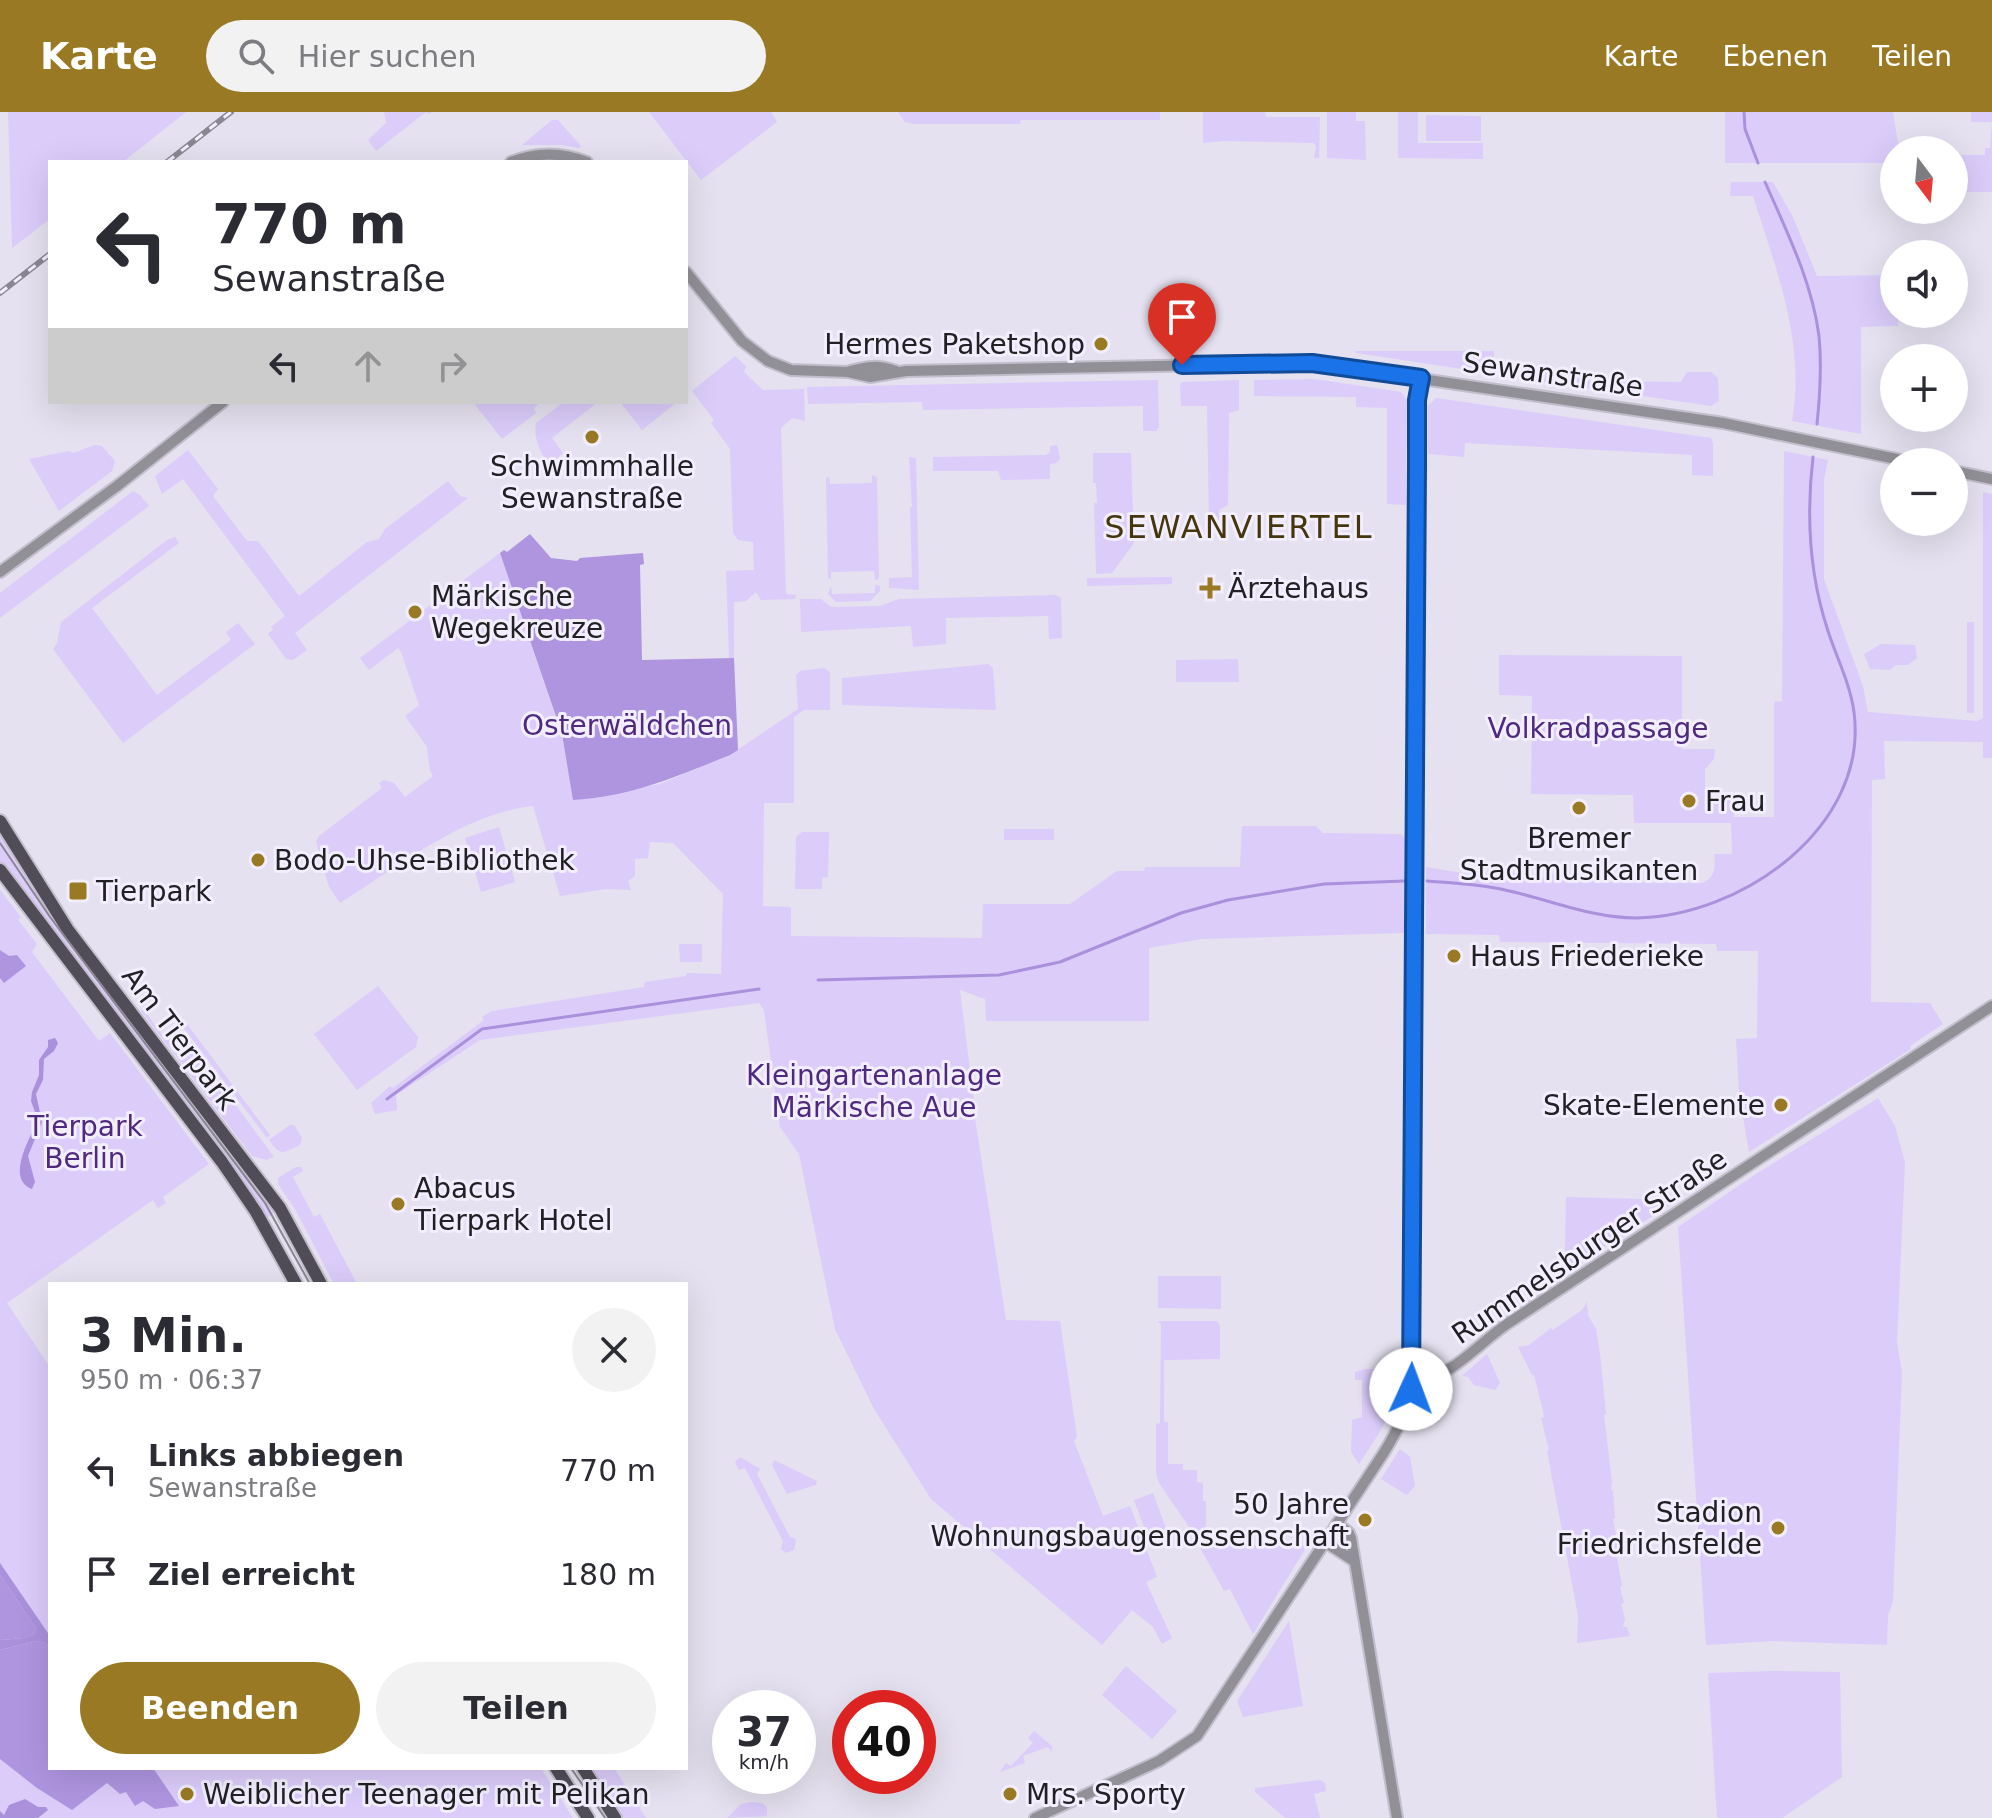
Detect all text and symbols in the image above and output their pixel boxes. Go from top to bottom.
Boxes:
search box [206,20,766,92]
text: Karte [40,34,158,78]
icon: search [234,34,278,78]
text: Hier suchen [298,39,477,74]
text: Karte [1604,40,1678,73]
text: Ebenen [1722,40,1828,73]
text: Teilen [1872,40,1952,73]
north arrow [1880,136,1968,224]
map controls [1880,136,1968,536]
text: 770 m [212,191,407,256]
icon: left [80,192,184,296]
button: sound [1880,240,1968,328]
text: Sewanstraße [212,258,446,299]
pin [1148,283,1216,365]
icon: arrive [1160,295,1204,339]
place label: Hermes Paketshop [824,328,1085,361]
marker: Hermes Paketshop [1092,335,1110,353]
icon: left [262,344,306,388]
icon: ahead [346,344,390,388]
icon: right [430,344,474,388]
button: + [1880,344,1968,432]
street label: Sewanstraße [1461,345,1645,403]
marker: Schwimmhalle Sewanstraße [583,428,601,446]
button: − [1880,448,1968,536]
place label: Schwimmhalle Sewanstraße [490,450,694,515]
district label: SEWANVIERTEL [1104,508,1374,546]
place label: Ärztehaus [1228,572,1369,605]
marker: Ärztehaus [1199,577,1221,599]
place label: Märkische Wegekreuze [431,580,603,645]
marker: Märkische Wegekreuze [406,603,424,621]
park label: Osterwäldchen [522,709,732,742]
park label: Volkradpassage [1488,712,1708,745]
place label: Frau [1705,785,1765,818]
marker: Frau [1680,792,1698,810]
marker: Bremer Stadtmusikanten [1570,799,1588,817]
place label: Bremer Stadtmusikanten [1460,822,1698,887]
place label: Bodo-Uhse-Bibliothek [274,844,575,877]
marker: Bodo-Uhse-Bibliothek [249,851,267,869]
place label: Tierpark [95,875,212,908]
marker: Tierpark [67,880,89,902]
place label: Haus Friederieke [1470,940,1704,973]
marker: Haus Friederieke [1445,947,1463,965]
street label: Am Tierpark [115,960,245,1117]
park label: Kleingartenanlage Märkische Aue [746,1059,1002,1124]
place label: Skate-Elemente [1543,1089,1765,1122]
marker: Skate-Elemente [1772,1096,1790,1114]
park label: Tierpark Berlin [26,1110,143,1175]
street label: Rummelsburger Straße [1446,1142,1733,1351]
place label: Abacus Tierpark Hotel [413,1172,613,1237]
marker: Abacus Tierpark Hotel [389,1195,407,1213]
text: 3 Min. [80,1307,247,1363]
button: close [572,1308,656,1392]
position arrow [1369,1347,1453,1431]
text: 950 m · 06:37 [80,1365,263,1395]
text: Links abbiegen [148,1438,404,1473]
icon: left [80,1448,124,1492]
text: 770 m [560,1453,656,1488]
text: Sewanstraße [148,1473,317,1503]
place label: 50 Jahre Wohnungsbaugenossenschaft [931,1488,1349,1553]
place label: Stadion Friedrichsfelde [1557,1496,1762,1561]
marker: 50 Jahre Wohnungsbaugenossenschaft [1356,1511,1374,1529]
marker: Stadion Friedrichsfelde [1769,1519,1787,1537]
icon: arrive [80,1552,124,1596]
text: Ziel erreicht [148,1557,355,1592]
text: 180 m [560,1557,656,1592]
button: Beenden [80,1662,360,1754]
button: Teilen [376,1662,656,1754]
speed limit sign: 40 [832,1690,936,1794]
text: 37 [736,1709,792,1755]
text: km/h [739,1750,789,1774]
place label: Weiblicher Teenager mit Pelikan [203,1778,650,1811]
place label: Mrs. Sporty [1026,1778,1186,1811]
marker: Weiblicher Teenager mit Pelikan [178,1785,196,1803]
marker: Mrs. Sporty [1001,1785,1019,1803]

